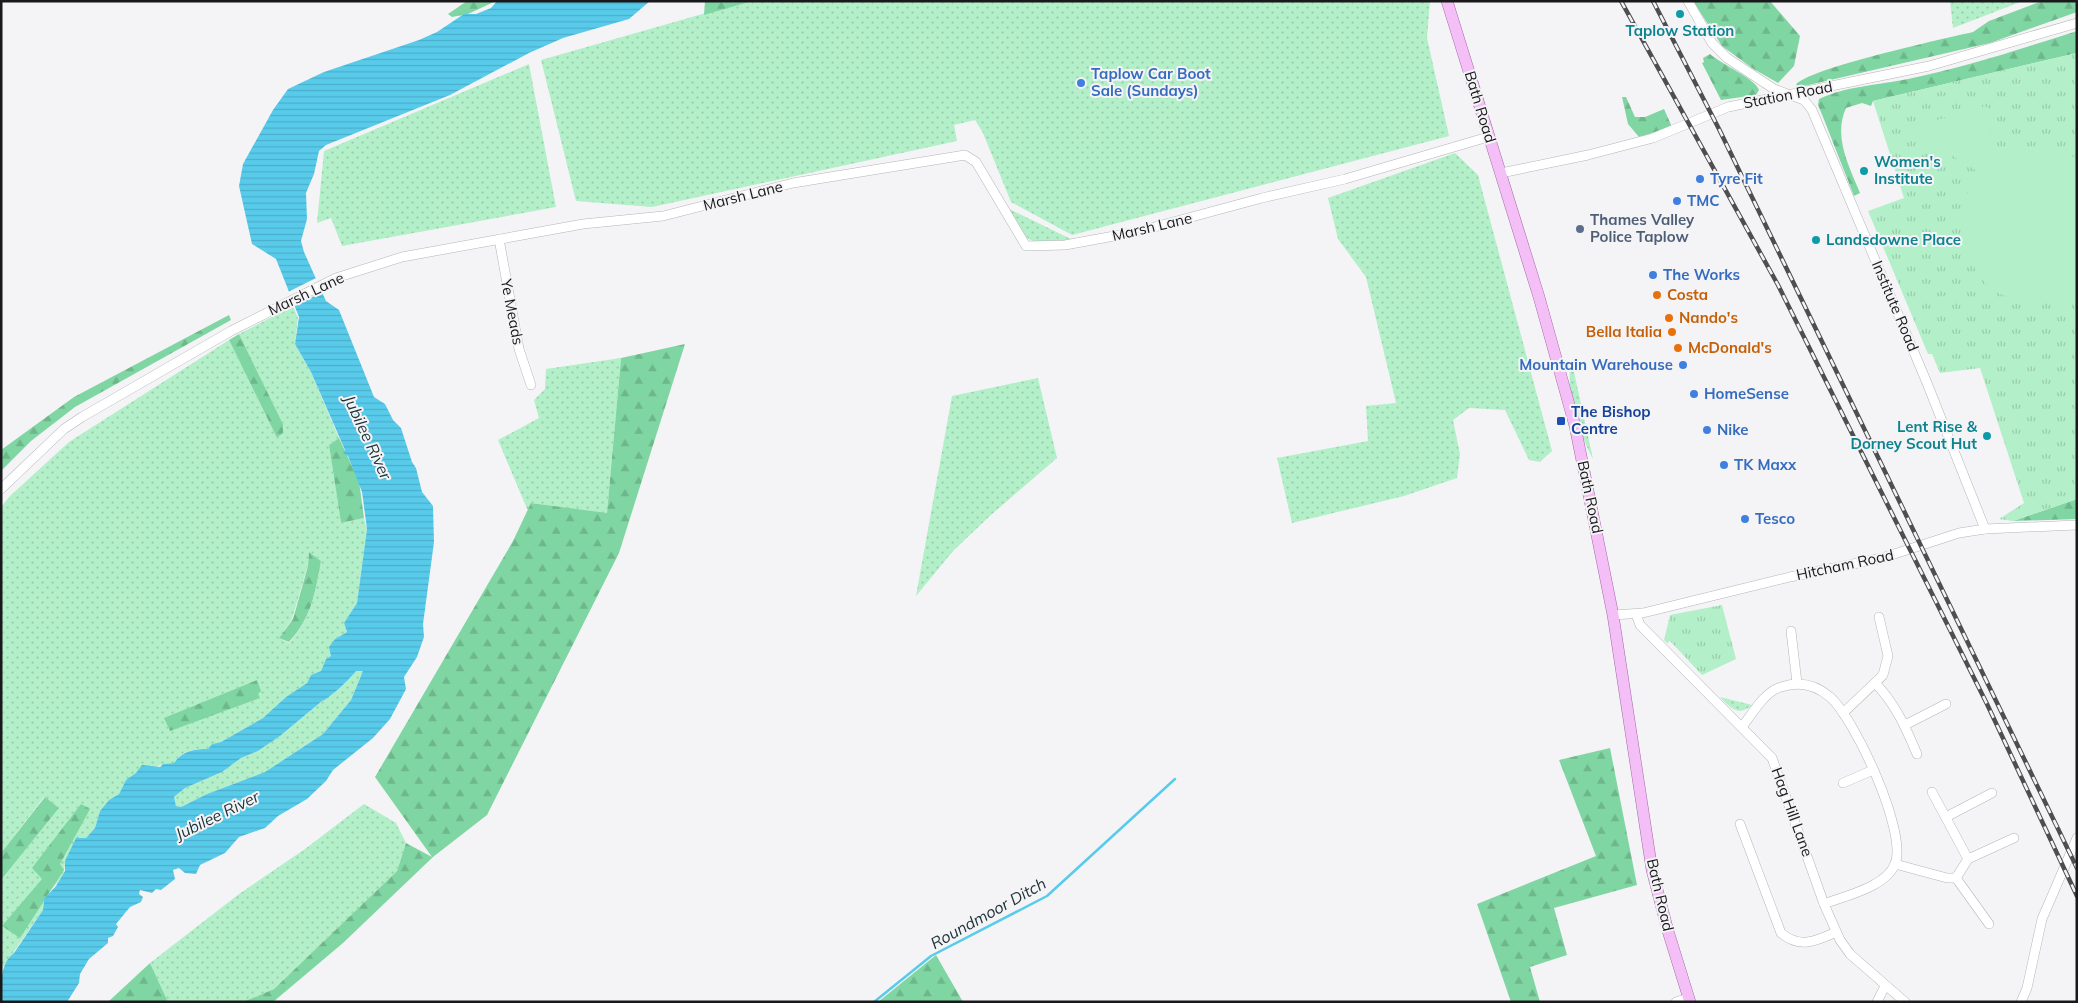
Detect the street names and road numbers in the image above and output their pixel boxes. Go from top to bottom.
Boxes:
street label: Bath Road [1461,69,1500,145]
street label: Station Road [1742,77,1834,112]
street label: Marsh Lane [701,176,785,215]
street label: Marsh Lane [1110,208,1194,245]
street label: Institute Road [1868,258,1923,354]
street label: Marsh Lane [265,268,347,319]
street label: Ye Meads [497,276,528,346]
street label: Bath Road [1574,459,1607,535]
street label: Hitcham Road [1794,545,1895,584]
street label: Hag Hill Lane [1768,765,1817,859]
street label: Bath Road [1643,857,1678,933]

